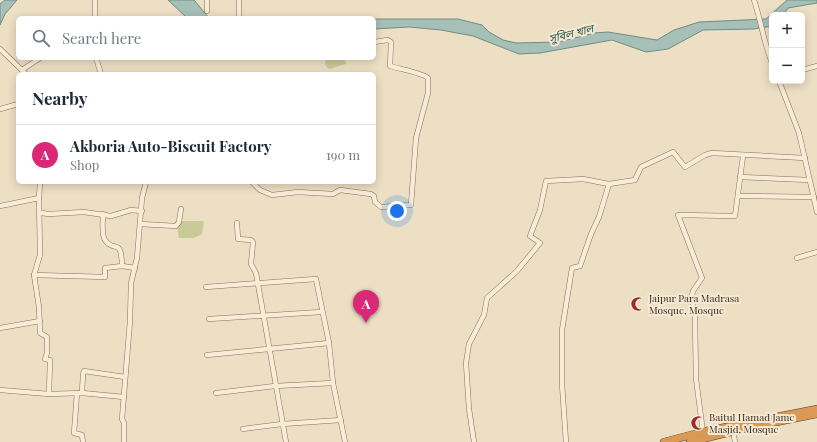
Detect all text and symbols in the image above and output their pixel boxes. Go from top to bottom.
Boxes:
map controls [769,12,805,84]
button: + [769,12,805,48]
search box [16,16,376,60]
water label: সুবিল খাল [547,20,597,46]
icon: search [30,27,52,49]
text: Search here [62,28,141,48]
button: − [769,48,805,84]
text: Nearby [32,87,87,109]
text: Akboria Auto-Biscuit Factory [70,136,271,156]
text: A [41,146,49,163]
text: 190 m [326,146,360,163]
text: Shop [70,156,99,173]
your location [387,201,407,221]
pin: A [353,290,379,323]
place label: Jaipur Para Madrasa Mosque, Mosque [648,291,739,317]
mosque icon: Jaipur Para Madrasa Mosque, Mosque [630,296,646,312]
place label: Baitul Hamad Jame Masjid, Mosque [709,410,794,436]
mosque icon: Baitul Hamad Jame Masjid, Mosque [690,415,706,431]

